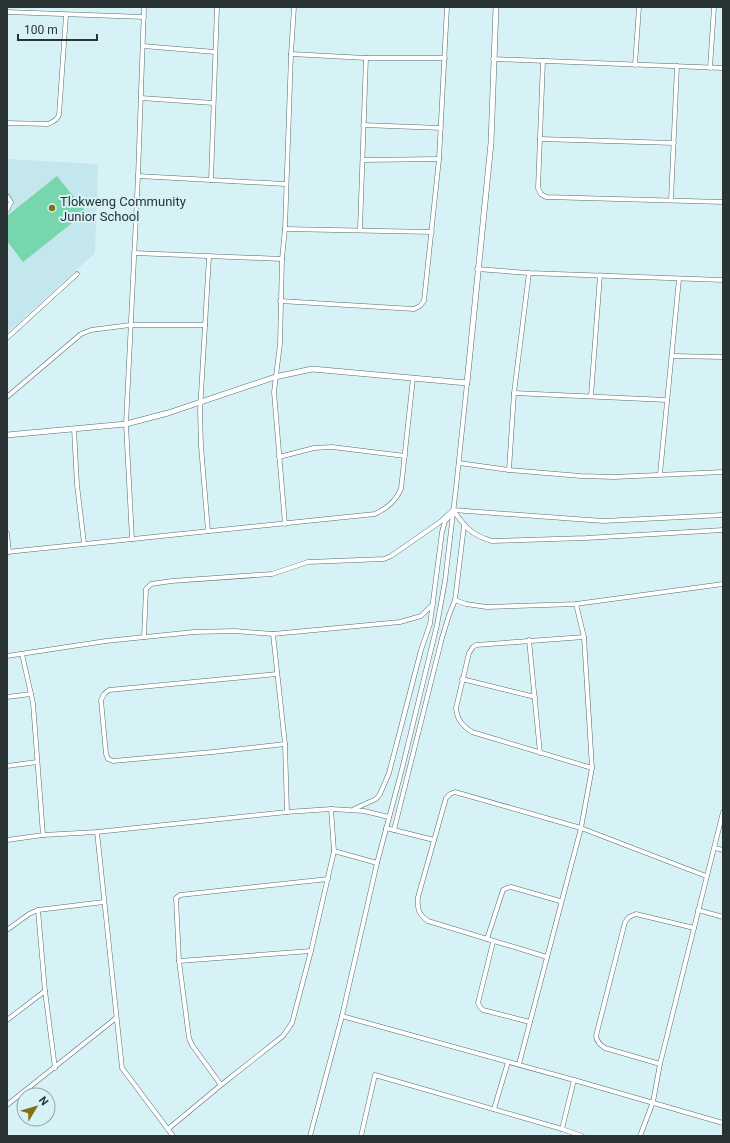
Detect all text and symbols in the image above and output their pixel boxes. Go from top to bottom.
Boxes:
scale bar [18,16,97,42]
text: 100 m [24,23,58,37]
place label: Tlokweng Community Junior School [60,194,186,224]
marker: Tlokweng Community Junior School [47,203,57,213]
north arrow [16,1087,56,1127]
text: N [36,1094,51,1108]

